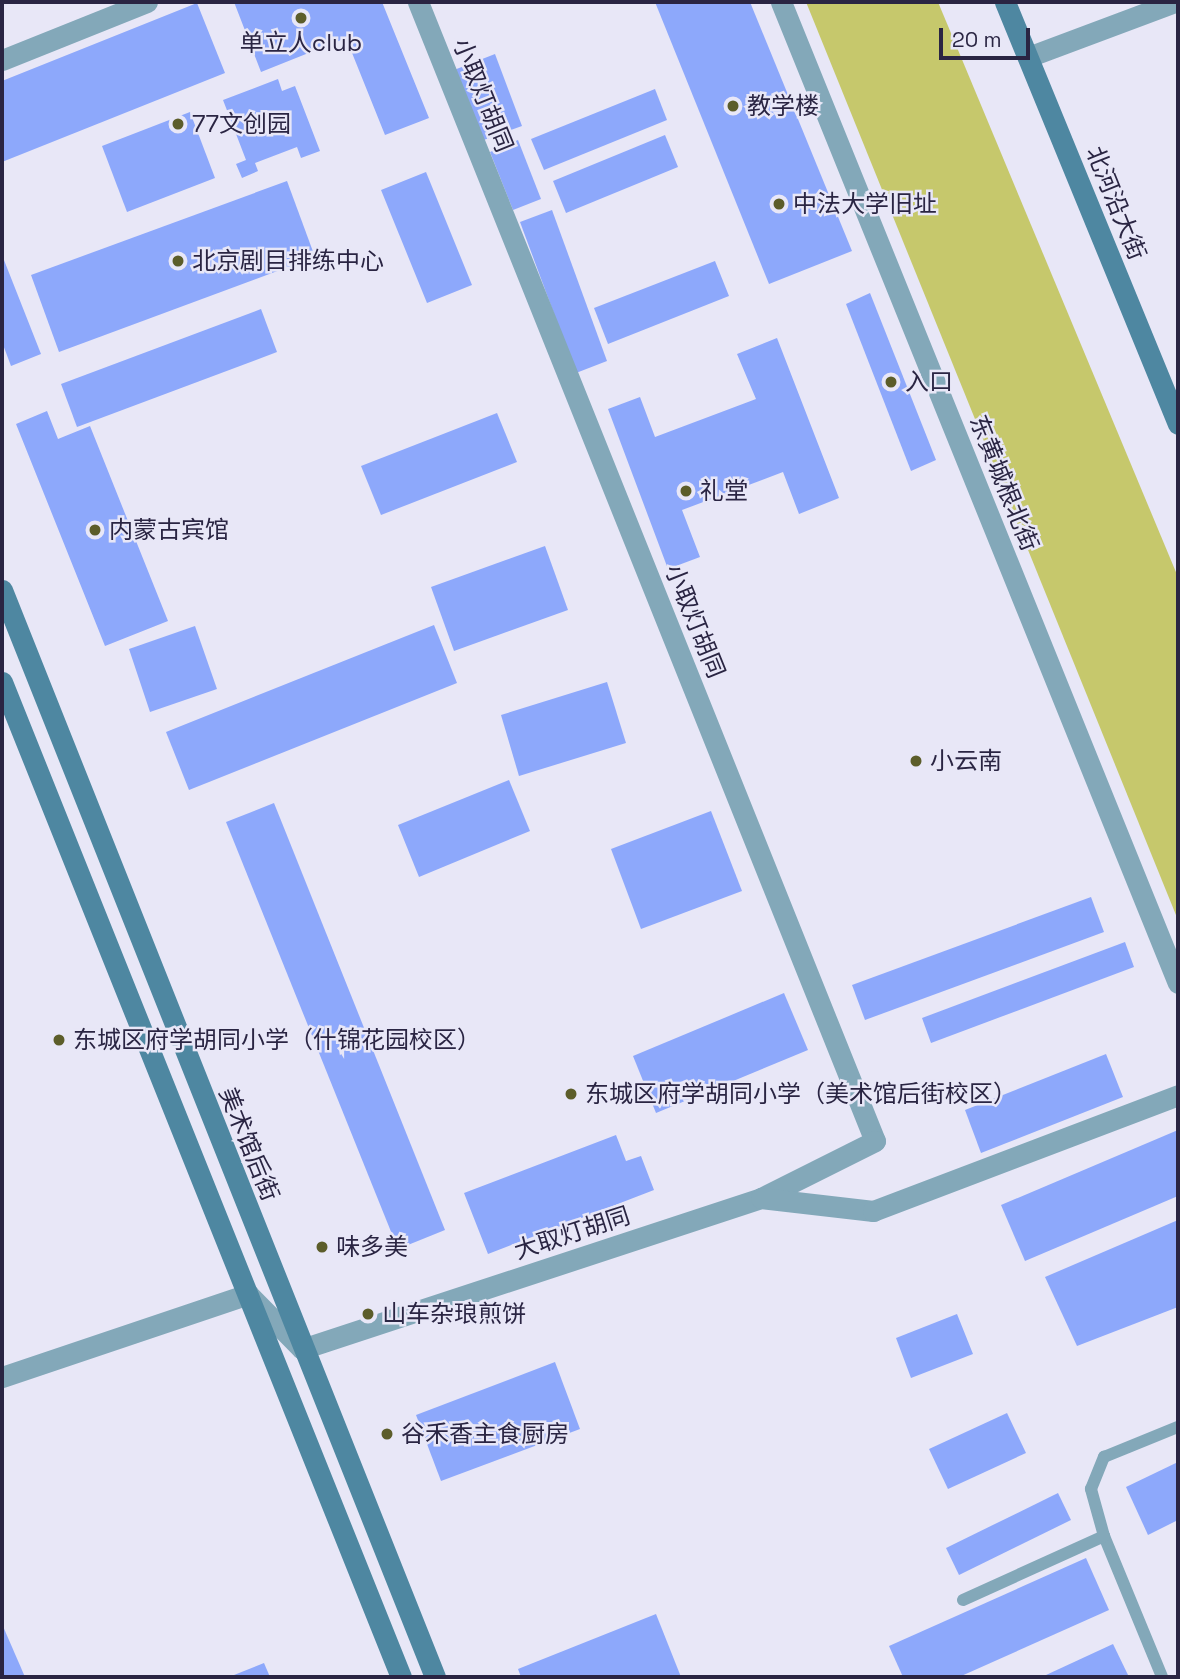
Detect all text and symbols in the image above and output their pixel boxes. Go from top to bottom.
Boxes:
marker: 单立人club [293,10,309,26]
scale bar [942,14,1033,58]
text: 20 m [952,26,1002,53]
place label: 单立人club [240,29,362,57]
street label: 小取灯胡同 [447,34,519,156]
place label: 教学楼 [747,92,819,120]
marker: 教学楼 [725,98,741,114]
place label: 77文创园 [192,110,291,138]
marker: 77文创园 [170,116,186,132]
street label: 北河沿大街 [1080,142,1152,264]
place label: 中法大学旧址 [793,190,937,218]
marker: 中法大学旧址 [771,196,787,212]
place label: 北京剧目排练中心 [192,247,384,275]
marker: 北京剧目排练中心 [170,253,186,269]
place label: 入口 [905,368,953,396]
marker: 入口 [883,374,899,390]
street label: 东黄城根北街 [964,411,1044,555]
place label: 礼堂 [700,477,748,505]
marker: 礼堂 [678,483,694,499]
place label: 内蒙古宾馆 [109,516,229,544]
marker: 内蒙古宾馆 [87,522,103,538]
street label: 小取灯胡同 [659,560,731,682]
place label: 小云南 [930,747,1002,775]
marker: 小云南 [908,753,924,769]
place label: 东城区府学胡同小学（什锦花园校区） [73,1026,481,1054]
marker: 东城区府学胡同小学（什锦花园校区） [51,1032,67,1048]
place label: 东城区府学胡同小学（美术馆后街校区） [585,1080,1017,1108]
street label: 美术馆后街 [213,1083,285,1205]
marker: 东城区府学胡同小学（美术馆后街校区） [563,1086,579,1102]
street label: 大取灯胡同 [510,1201,634,1265]
place label: 味多美 [336,1233,408,1261]
marker: 味多美 [314,1239,330,1255]
place label: 山车杂琅煎饼 [382,1300,526,1328]
marker: 山车杂琅煎饼 [360,1306,376,1322]
place label: 谷禾香主食厨房 [401,1420,569,1448]
marker: 谷禾香主食厨房 [379,1426,395,1442]

